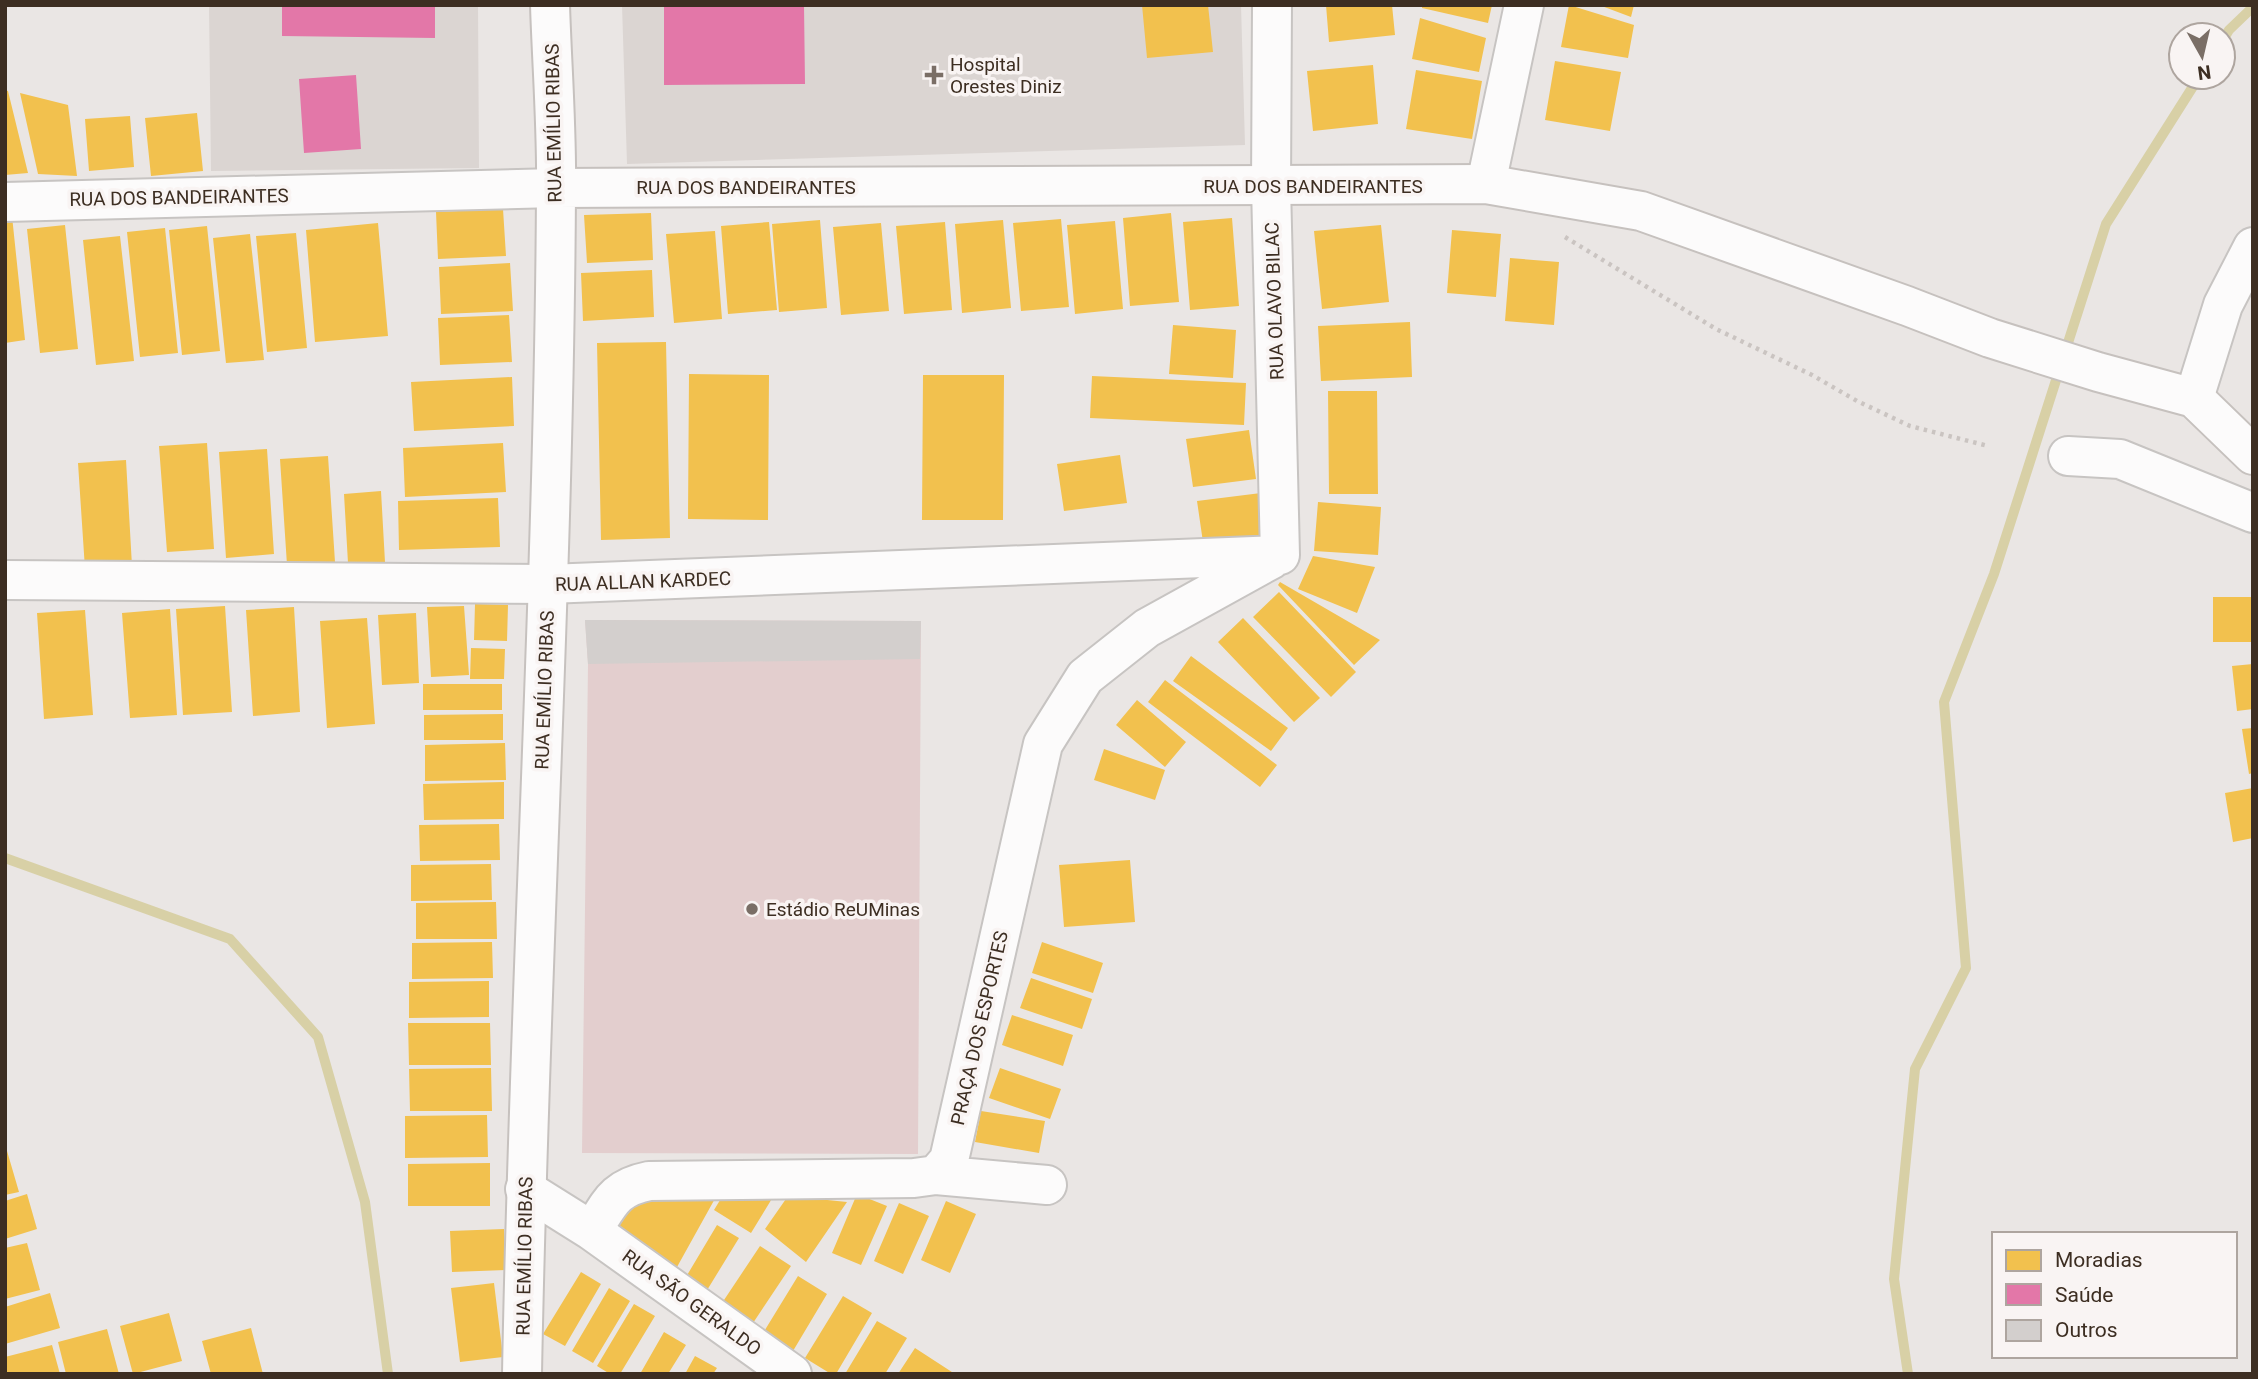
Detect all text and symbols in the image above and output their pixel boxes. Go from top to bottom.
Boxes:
north arrow [2167,21,2237,91]
street label: RUA EMÍLIO RIBAS [541,43,566,203]
place label: Hospital Orestes Diniz [950,53,1062,98]
text: N [2196,60,2213,85]
marker: Hospital Orestes Diniz [924,65,944,85]
street label: RUA DOS BANDEIRANTES [1203,175,1423,198]
street label: RUA DOS BANDEIRANTES [636,176,856,199]
street label: RUA DOS BANDEIRANTES [69,184,289,211]
street label: RUA OLAVO BILAC [1260,222,1289,380]
street label: RUA ALLAN KARDEC [555,567,732,596]
street label: RUA EMÍLIO RIBAS [530,610,559,770]
place label: Estádio ReUMinas [766,898,920,921]
marker: Estádio ReUMinas [744,901,760,917]
street label: PRAÇA DOS ESPORTES [946,929,1013,1127]
street label: RUA EMÍLIO RIBAS [512,1176,537,1336]
legend [1992,1232,2237,1358]
street label: RUA SÃO GERALDO [618,1244,766,1360]
text: Moradias [2055,1248,2143,1272]
text: Saúde [2055,1283,2113,1307]
text: Outros [2055,1318,2118,1342]

